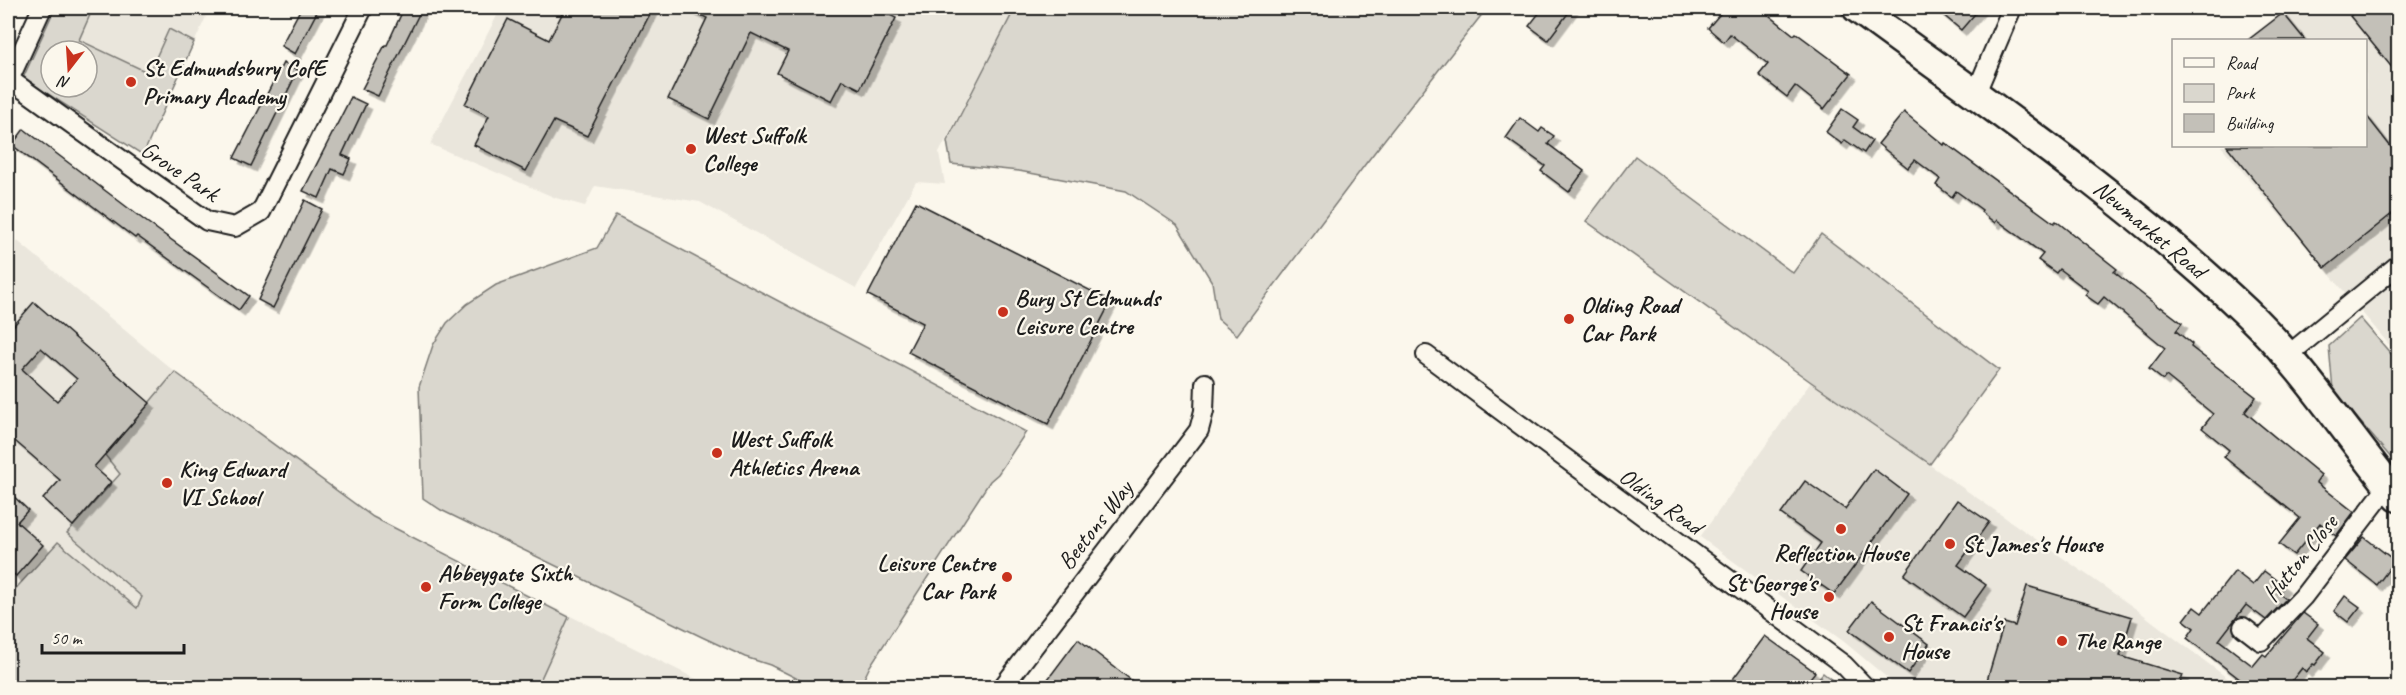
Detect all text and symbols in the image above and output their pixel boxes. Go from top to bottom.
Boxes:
north arrow [39,39,99,99]
legend [2172,39,2367,147]
text: Road [2226,52,2259,74]
place label: St Edmundsbury CofE Primary Academy [143,53,329,111]
text: N [54,70,73,93]
marker: St Edmundsbury CofE Primary Academy [124,75,138,89]
text: Park [2226,82,2256,104]
text: Building [2226,112,2275,134]
place label: West Suffolk College [703,120,807,178]
street label: Grove Park [135,134,227,209]
marker: West Suffolk College [684,142,698,156]
street label: Newmarket Road [2087,173,2215,287]
place label: Bury St Edmunds Leisure Centre [1015,283,1162,341]
place label: Olding Road Car Park [1581,290,1683,348]
marker: Bury St Edmunds Leisure Centre [996,305,1010,319]
marker: Olding Road Car Park [1562,312,1576,326]
place label: West Suffolk Athletics Arena [729,424,861,482]
marker: West Suffolk Athletics Arena [710,446,724,460]
place label: King Edward VI School [179,454,290,512]
street label: Olding Road [1613,461,1711,543]
street label: Beetons Way [1051,473,1140,576]
marker: King Edward VI School [160,476,174,490]
street label: Hutton Close [2256,507,2346,608]
marker: Reflection House [1834,522,1848,536]
place label: St James's House [1962,529,2104,559]
marker: St James's House [1943,537,1957,551]
place label: Reflection House [1774,538,1910,568]
place label: Leisure Centre Car Park [877,548,997,606]
place label: Abbeygate Sixth Form College [438,558,573,616]
place label: St George's House [1725,568,1820,626]
marker: Leisure Centre Car Park [1000,570,1014,584]
marker: Abbeygate Sixth Form College [419,580,433,594]
marker: St George's House [1822,590,1836,604]
place label: St Francis's House [1901,608,2004,666]
scale bar [42,617,184,655]
place label: The Range [2074,626,2162,656]
text: 50 m [51,627,84,649]
marker: St Francis's House [1882,630,1896,644]
marker: The Range [2055,634,2069,648]

